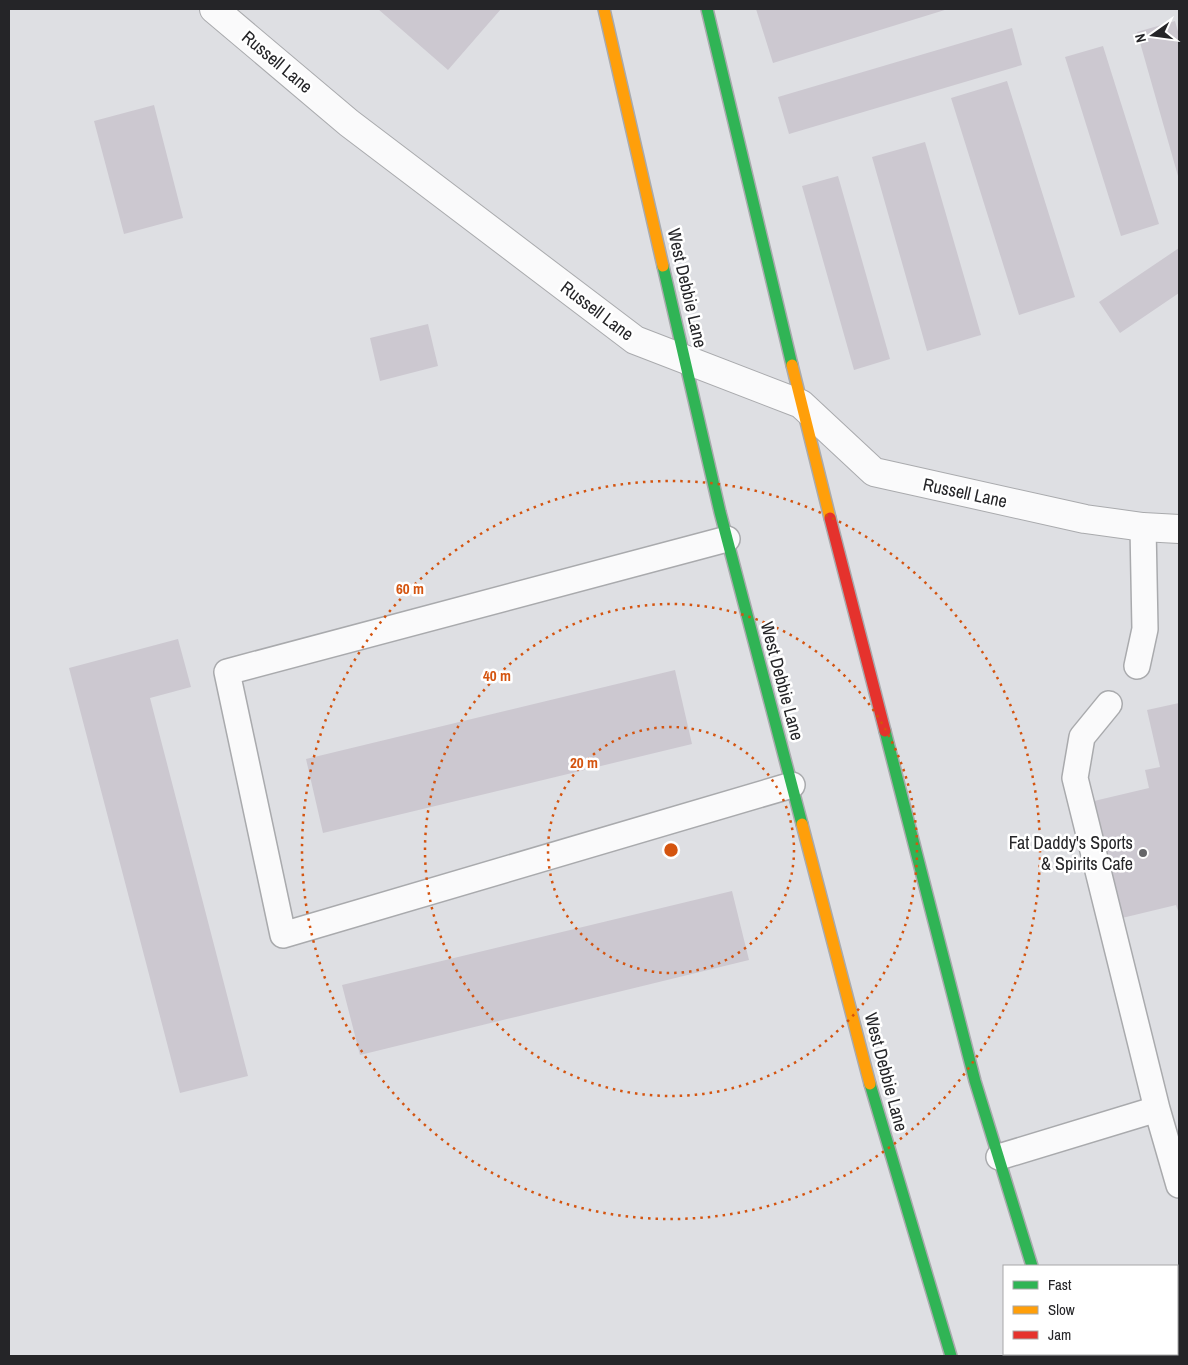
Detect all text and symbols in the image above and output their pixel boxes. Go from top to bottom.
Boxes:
north arrow [1128,10,1178,60]
street label: Russell Lane [237,25,318,99]
text: N [1131,32,1150,44]
street label: West Debbie Lane [662,226,713,350]
street label: Russell Lane [556,275,639,346]
street label: Russell Lane [921,471,1009,514]
text: 60 m [396,578,424,599]
street label: West Debbie Lane [755,619,810,743]
text: 40 m [483,665,511,686]
text: 20 m [570,752,598,773]
place label: Fat Daddy's Sports & Spirits Cafe [1009,830,1133,876]
centre of rings [662,841,680,859]
marker: Fat Daddy's Sports & Spirits Cafe [1137,847,1149,859]
street label: West Debbie Lane [859,1010,914,1134]
legend [1003,1265,1178,1355]
text: Fast [1048,1274,1072,1295]
text: Slow [1048,1299,1075,1320]
text: Jam [1048,1324,1071,1345]

